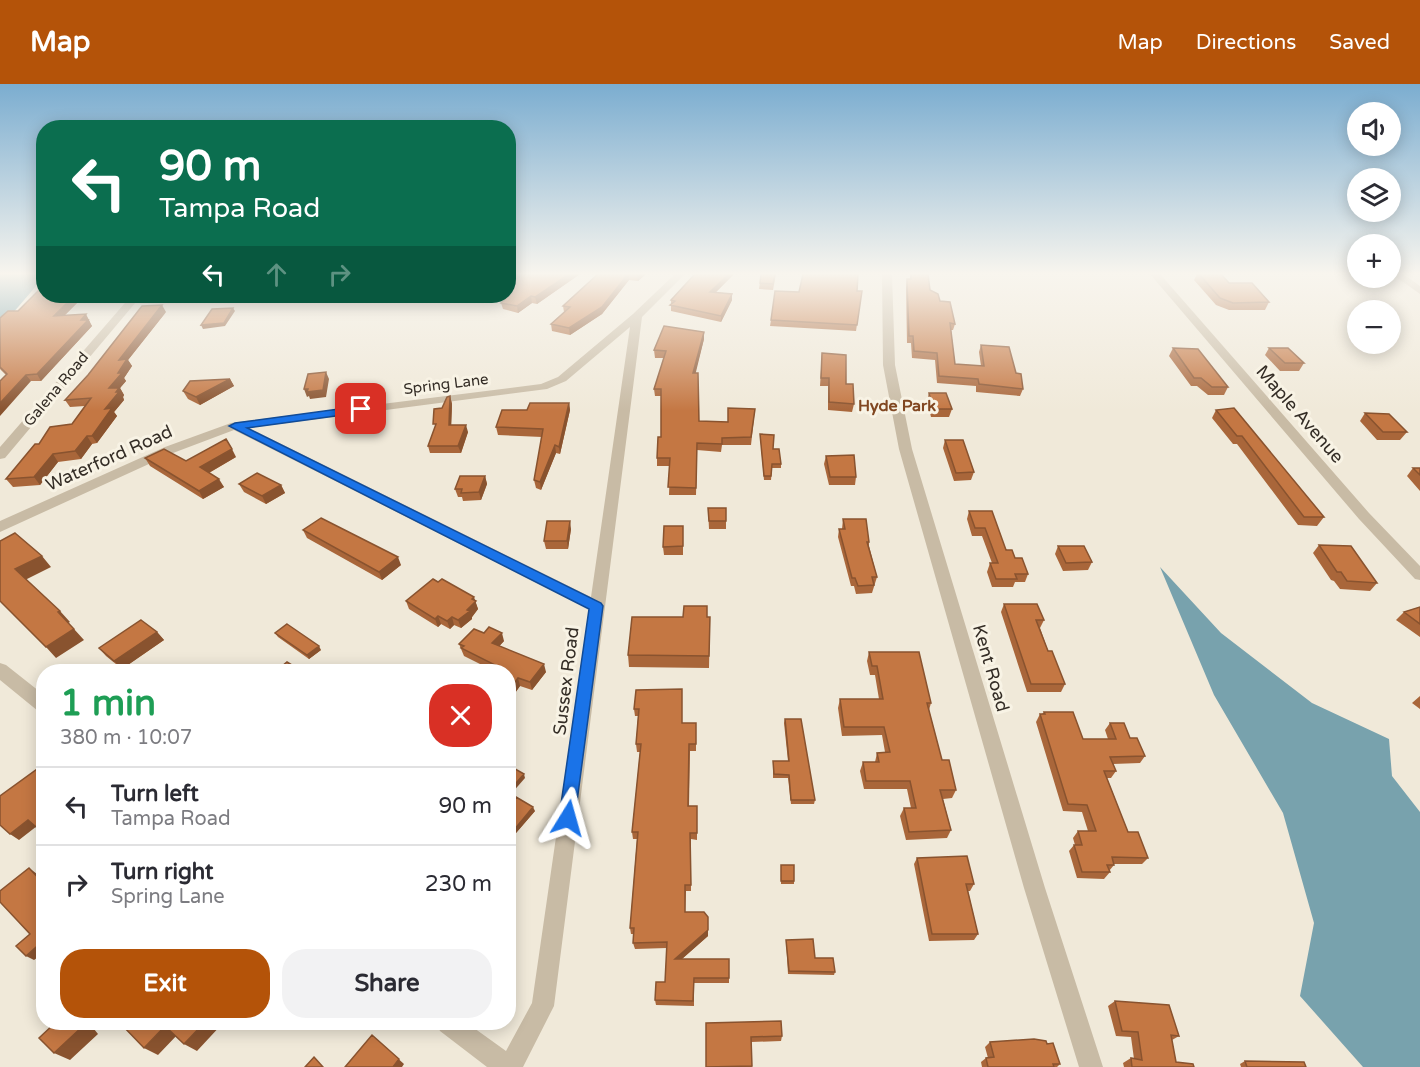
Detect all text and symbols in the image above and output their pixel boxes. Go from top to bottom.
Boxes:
text: Map [30,25,90,59]
text: Map [1117,30,1163,55]
text: Directions [1196,30,1296,55]
text: Saved [1329,30,1390,55]
map controls [1347,102,1401,354]
button: sound [1347,102,1401,156]
text: 90 m [159,141,261,192]
icon: left [60,144,138,222]
button: layers [1347,168,1401,222]
text: Tampa Road [159,192,320,225]
button: + [1347,234,1401,288]
icon: left [197,258,230,291]
icon: ahead [260,258,293,291]
icon: right [323,258,356,291]
button: − [1347,300,1401,354]
street label: Galena Road [20,348,92,430]
street label: Maple Avenue [1251,361,1349,467]
street label: Spring Lane [403,370,489,398]
pin [335,383,386,434]
icon: arrive [344,392,377,425]
district label: Hyde Park [858,396,936,416]
street label: Waterford Road [42,420,176,496]
street label: Kent Road [968,622,1014,714]
street label: Sussex Road [548,626,584,736]
text: 1 min [60,682,156,725]
button: close [429,684,492,747]
text: 380 m · 10:07 [60,726,192,750]
text: Turn left [111,781,199,807]
position arrow [536,786,600,850]
icon: left [60,790,93,823]
text: 90 m [438,793,492,819]
text: Tampa Road [111,807,231,831]
text: Turn right [111,859,213,885]
icon: right [60,868,93,901]
text: 230 m [425,871,492,897]
text: Spring Lane [111,885,225,909]
button: Exit [60,949,270,1018]
button: Share [282,949,492,1018]

